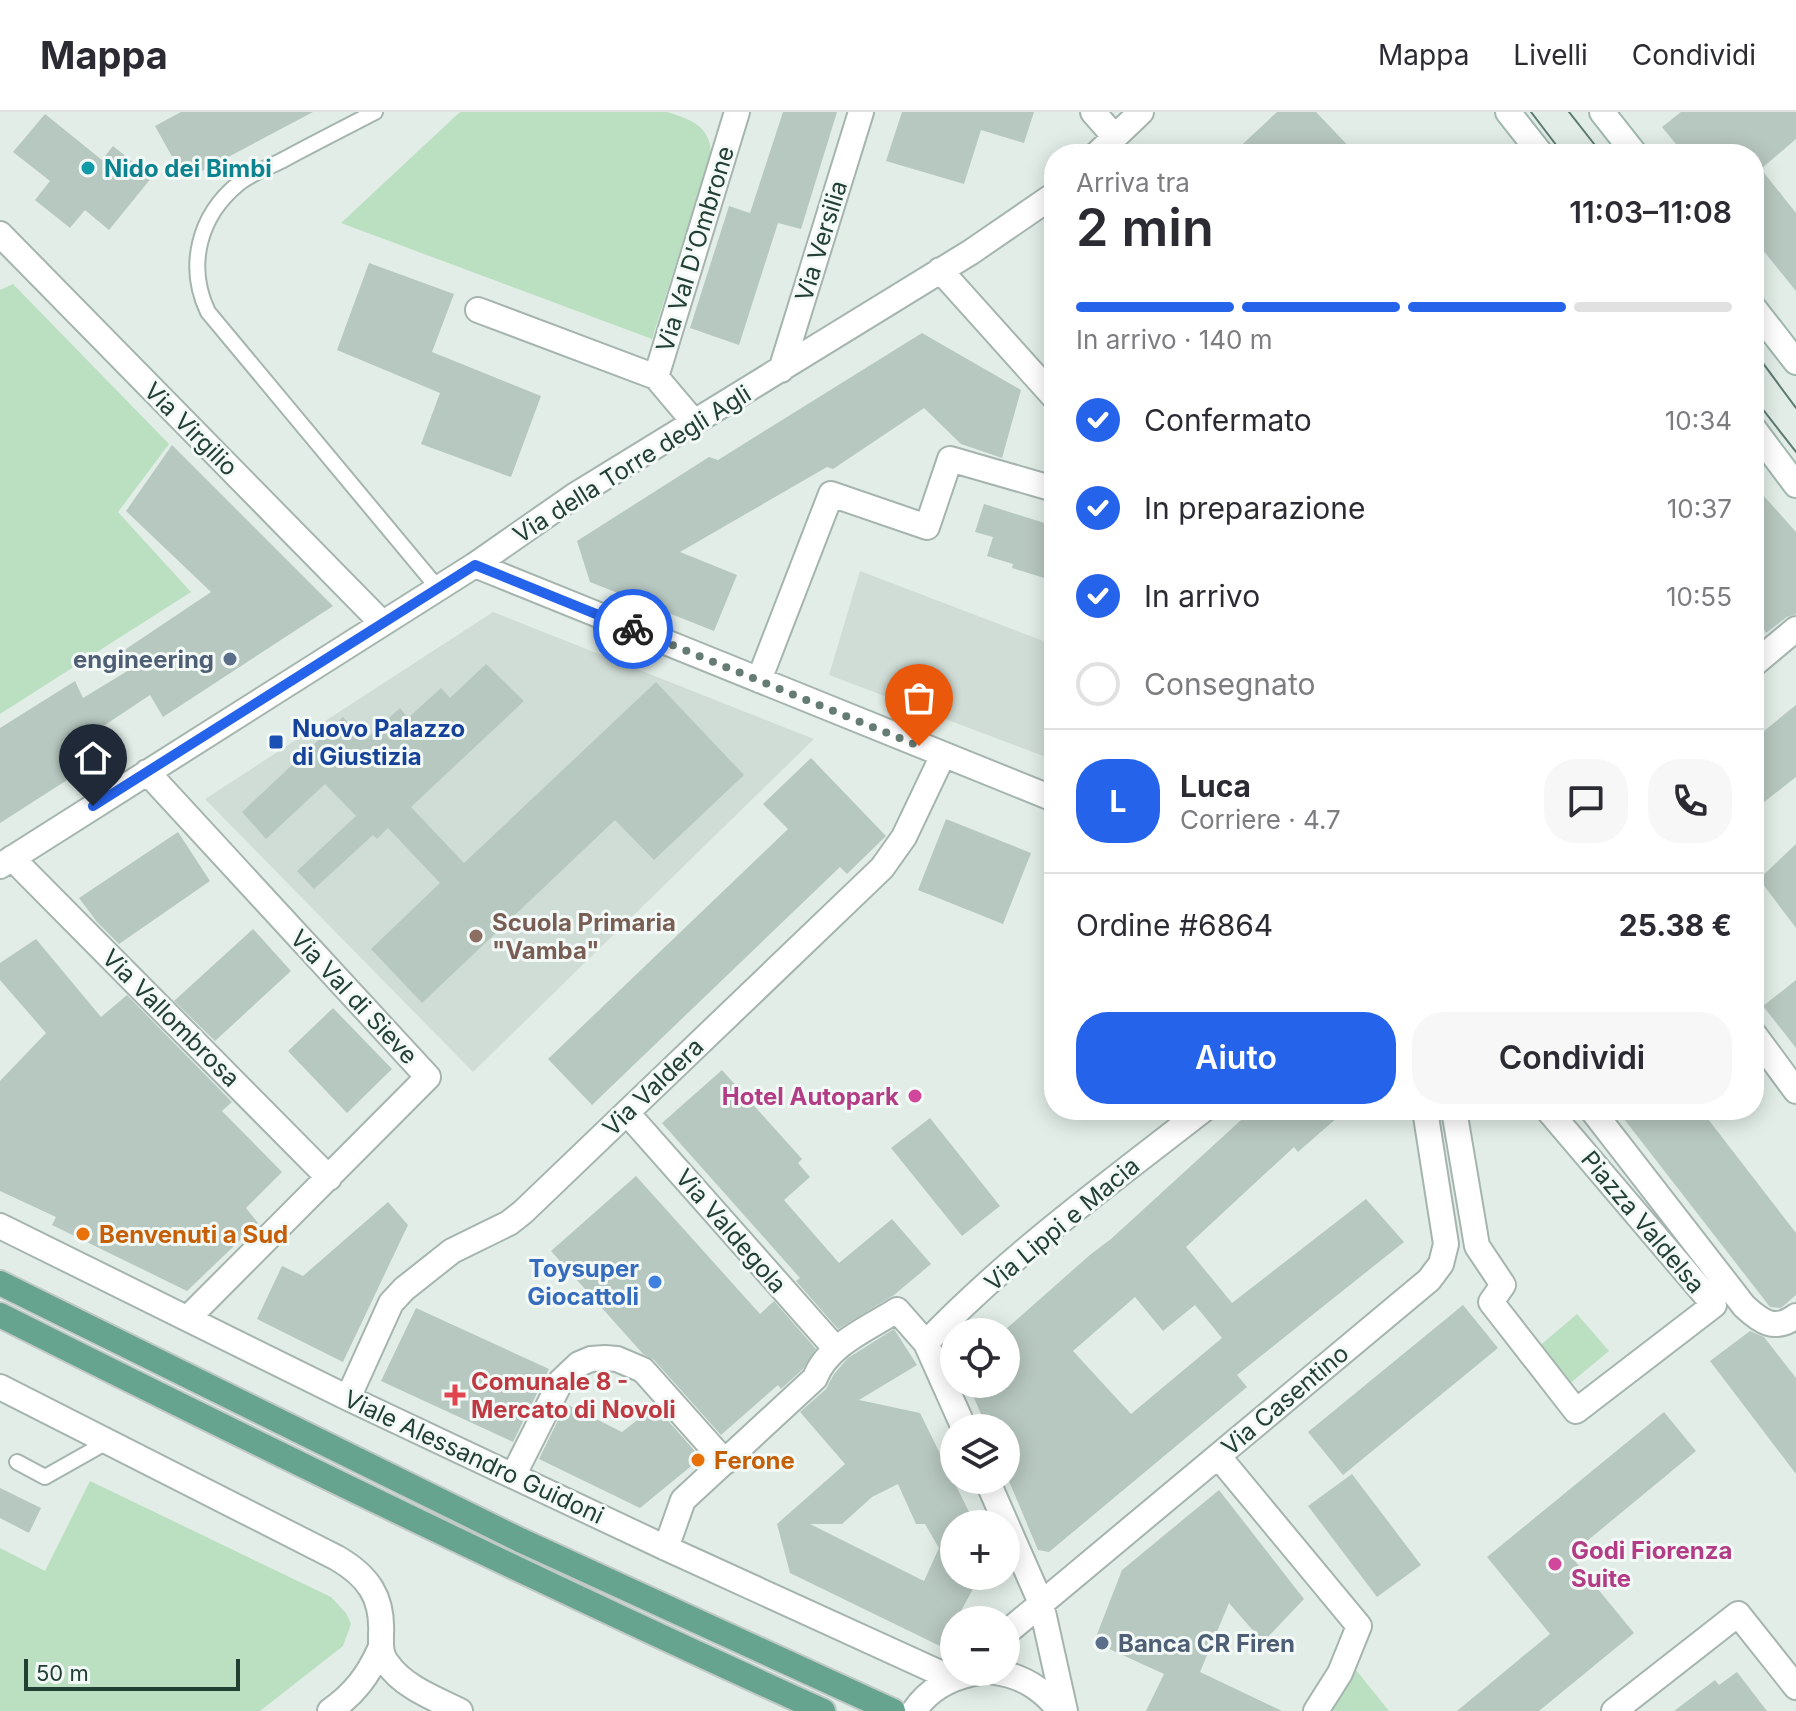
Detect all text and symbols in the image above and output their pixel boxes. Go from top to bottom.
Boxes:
text: Mappa [40,32,168,78]
text: Mappa [1378,38,1469,72]
text: Livelli [1513,38,1588,72]
text: Condividi [1632,38,1756,72]
street label: Via Val D'Ombrone [650,143,740,355]
place label: Nido dei Bimbi [104,154,272,183]
marker: Nido dei Bimbi [79,159,97,177]
text: Arriva tra [1076,167,1190,198]
street label: Via Versilia [789,177,853,305]
text: 11:03–11:08 [1569,194,1732,230]
text: 2 min [1076,196,1214,259]
text: In arrivo · 140 m [1076,324,1273,355]
street label: Via Virgilio [138,376,244,482]
street label: Via della Torre degli Agli [508,379,756,549]
icon: check [1076,398,1120,442]
text: Confermato [1144,402,1312,438]
text: 10:34 [1665,405,1732,436]
icon: check [1076,486,1120,530]
text: In preparazione [1144,490,1366,526]
text: 10:37 [1667,493,1732,524]
icon: check [1076,574,1120,618]
text: In arrivo [1144,578,1260,614]
text: 10:55 [1666,581,1732,612]
courier [593,589,673,669]
icon: bike [611,607,655,651]
place label: engineering [73,645,214,674]
marker: engineering [221,650,239,668]
pin [885,664,953,746]
text: Consegnato [1144,666,1315,702]
icon: bag [897,676,941,720]
place label: Nuovo Palazzo di Giustizia [292,714,465,771]
pin [59,724,127,806]
marker: Nuovo Palazzo di Giustizia [267,733,285,751]
icon: home [71,736,115,780]
button: chat [1544,759,1628,843]
button: phone [1648,759,1732,843]
text: Luca [1180,768,1251,804]
text: L [1110,783,1126,819]
text: Corriere · 4.7 [1180,804,1341,835]
text: Ordine #6864 [1076,907,1273,943]
text: 25.38 € [1619,907,1732,943]
place label: Scuola Primaria "Vamba" [492,908,676,965]
street label: Via Val di Sieve [284,924,424,1070]
marker: Scuola Primaria "Vamba" [467,927,485,945]
street label: Via Vallombrosa [96,943,246,1093]
button: Aiuto [1076,1012,1396,1104]
button: Condividi [1412,1012,1732,1104]
street label: Via Valdera [597,1032,709,1142]
place label: Hotel Autopark [722,1082,899,1111]
marker: Hotel Autopark [906,1087,924,1105]
street label: Piazza Valdelsa [1575,1145,1711,1299]
street label: Via Lippi e Macia [979,1151,1145,1297]
street label: Via Valdegola [669,1163,793,1299]
place label: Benvenuti a Sud [99,1220,288,1249]
marker: Benvenuti a Sud [74,1225,92,1243]
place label: Toysuper Giocattoli [527,1254,639,1311]
marker: Toysuper Giocattoli [646,1273,664,1291]
map controls [940,1318,1020,1686]
button: locate [940,1318,1020,1398]
street label: Via Casentino [1216,1339,1354,1461]
place label: Comunale 8 - Mercato di Novoli [471,1367,676,1424]
street label: Viale Alessandro Guidoni [340,1384,608,1530]
marker: Comunale 8 - Mercato di Novoli [446,1386,464,1404]
button: layers [940,1414,1020,1494]
place label: Ferone [714,1446,795,1475]
marker: Ferone [689,1451,707,1469]
button: + [940,1510,1020,1590]
place label: Godi Fiorenza Suite [1571,1536,1732,1593]
marker: Godi Fiorenza Suite [1546,1555,1564,1573]
button: − [940,1606,1020,1686]
place label: Banca CR Firen [1118,1629,1295,1658]
marker: Banca CR Firen [1093,1634,1111,1652]
scale bar [24,1655,240,1691]
text: 50 m [36,1660,89,1686]

